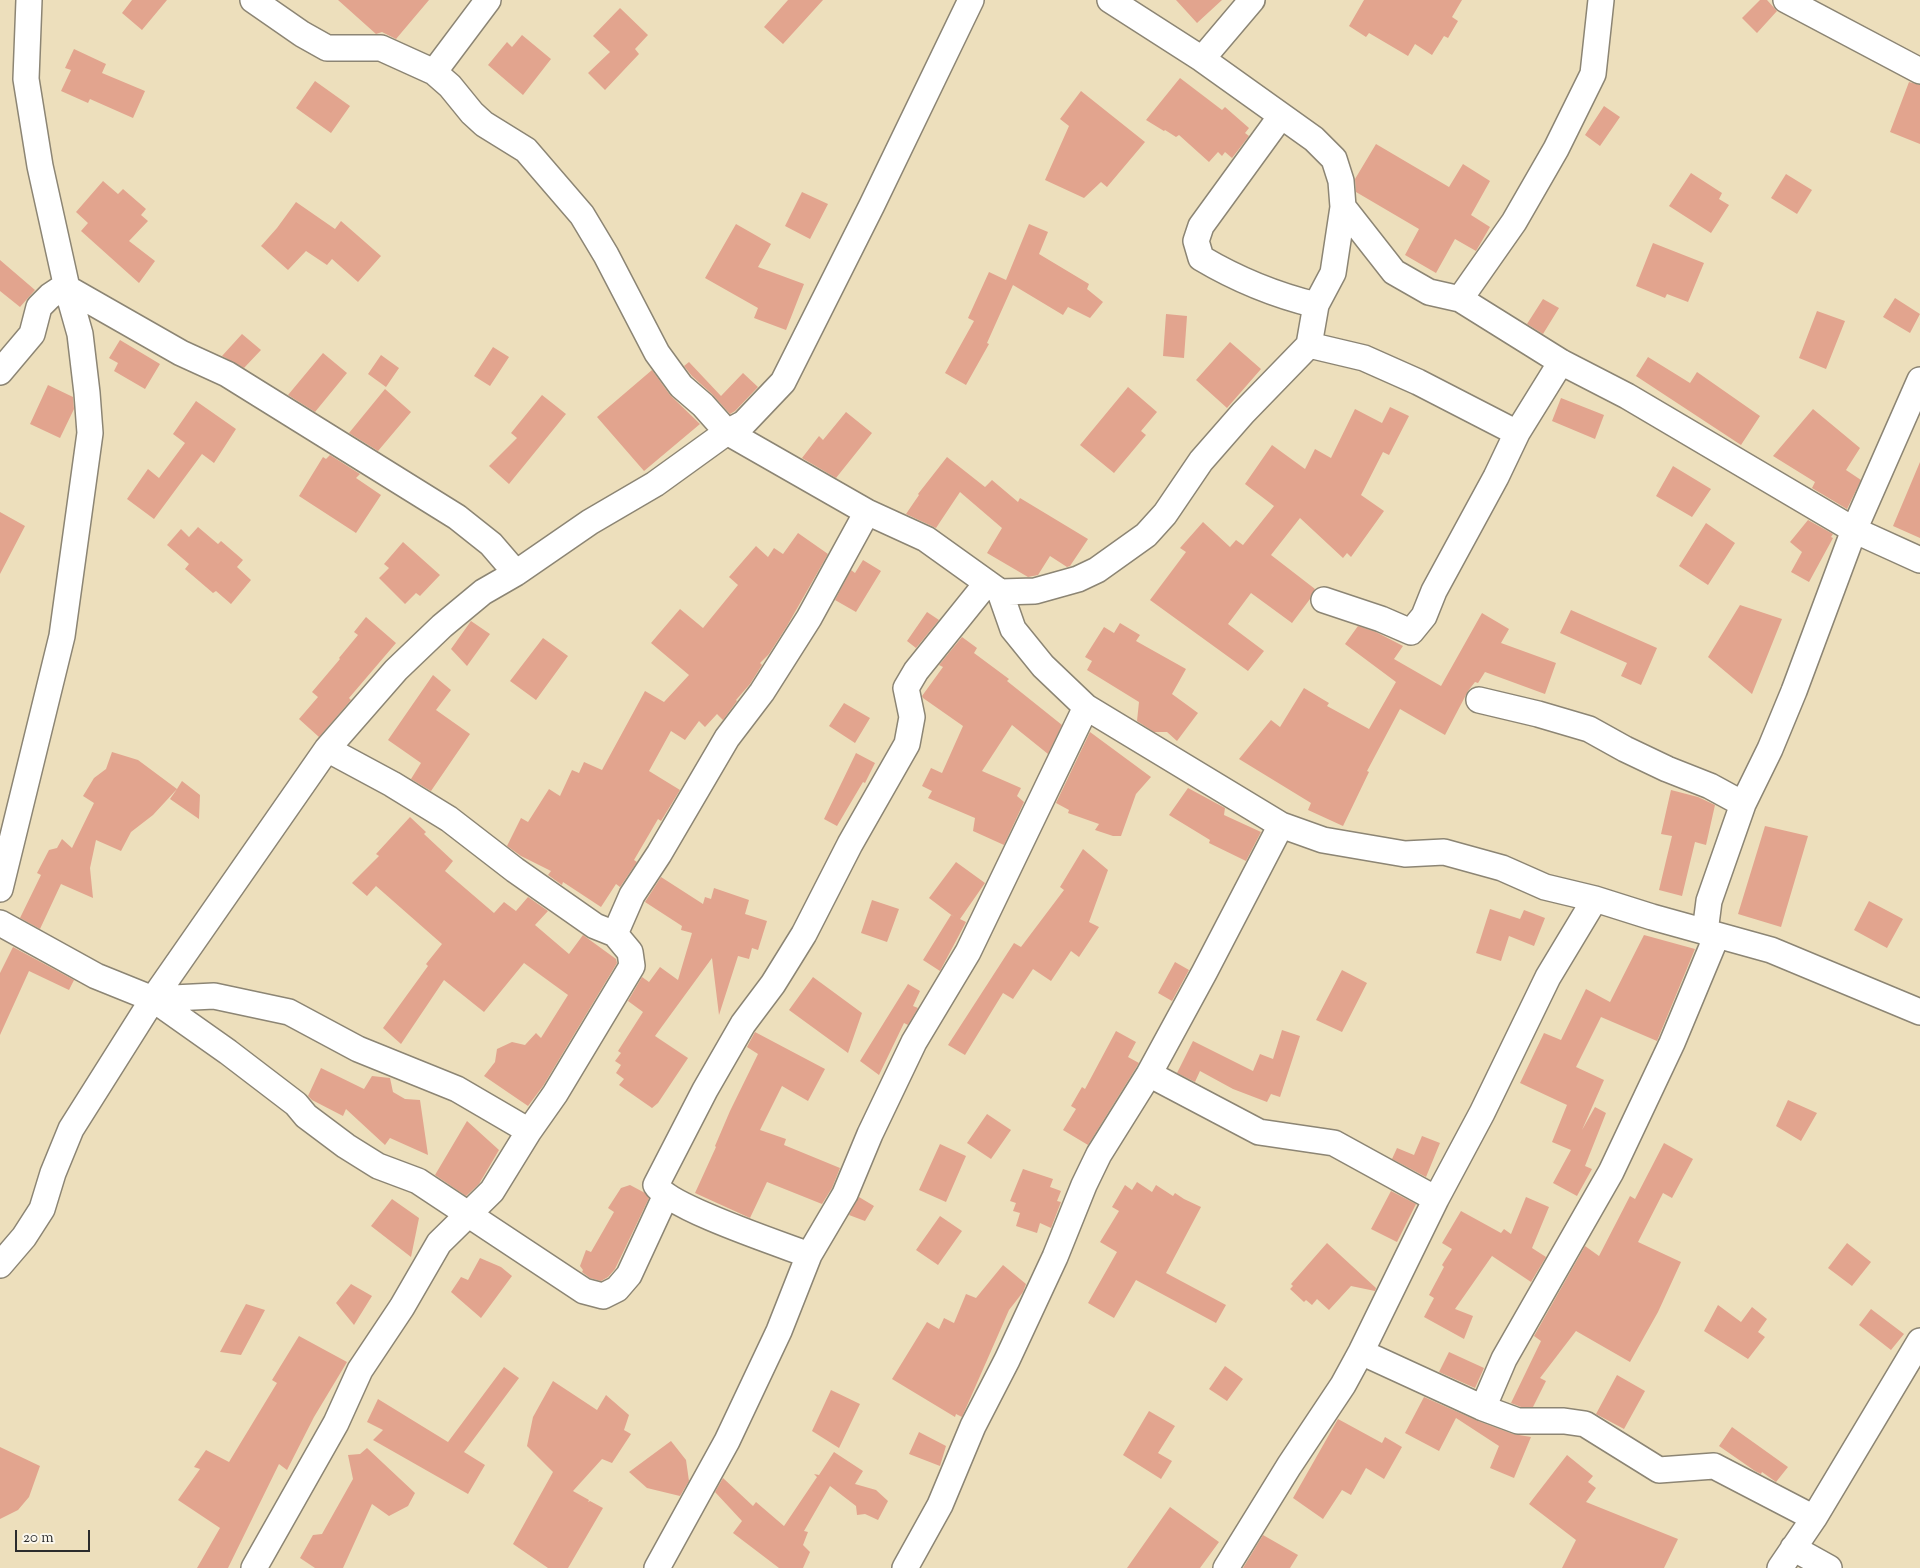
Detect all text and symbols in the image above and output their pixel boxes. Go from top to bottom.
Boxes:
scale bar [18,1520,92,1552]
text: 20 m [23,1528,54,1549]

